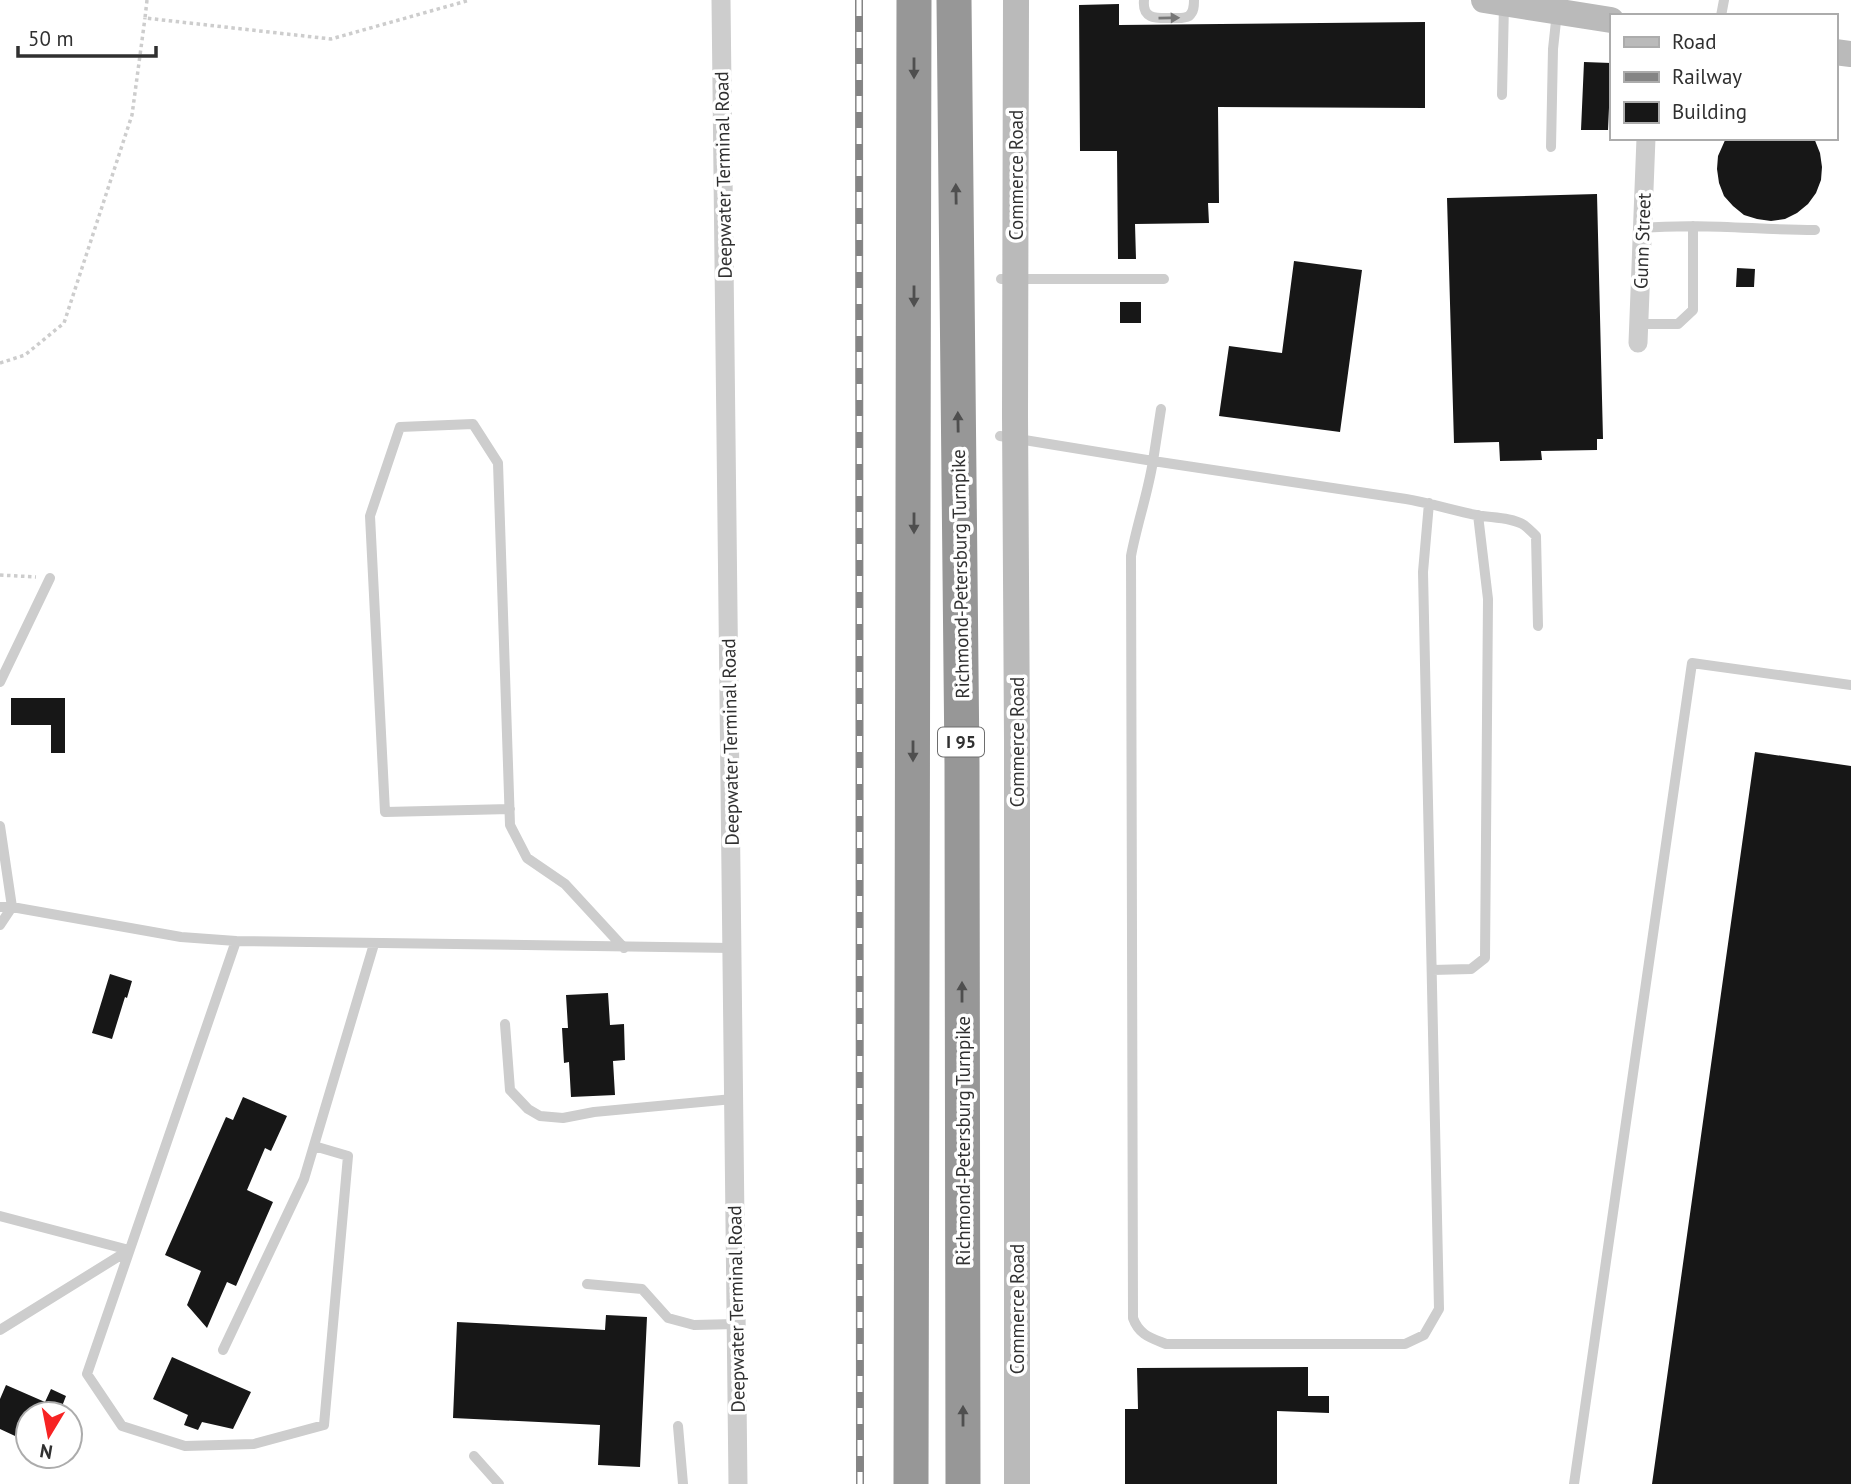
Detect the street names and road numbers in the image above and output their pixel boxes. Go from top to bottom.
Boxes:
street label: Deepwater Terminal Road [709,71,737,279]
street label: Commerce Road [1004,110,1028,240]
street label: Gunn Street [1628,192,1656,290]
street label: Richmond-Petersburg Turnpike [946,449,974,699]
street label: Deepwater Terminal Road [716,638,744,846]
street label: Commerce Road [1005,677,1029,807]
road number: I 95 [938,728,984,756]
street label: Richmond-Petersburg Turnpike [951,1016,975,1266]
street label: Deepwater Terminal Road [722,1205,750,1413]
street label: Commerce Road [1005,1244,1029,1374]

